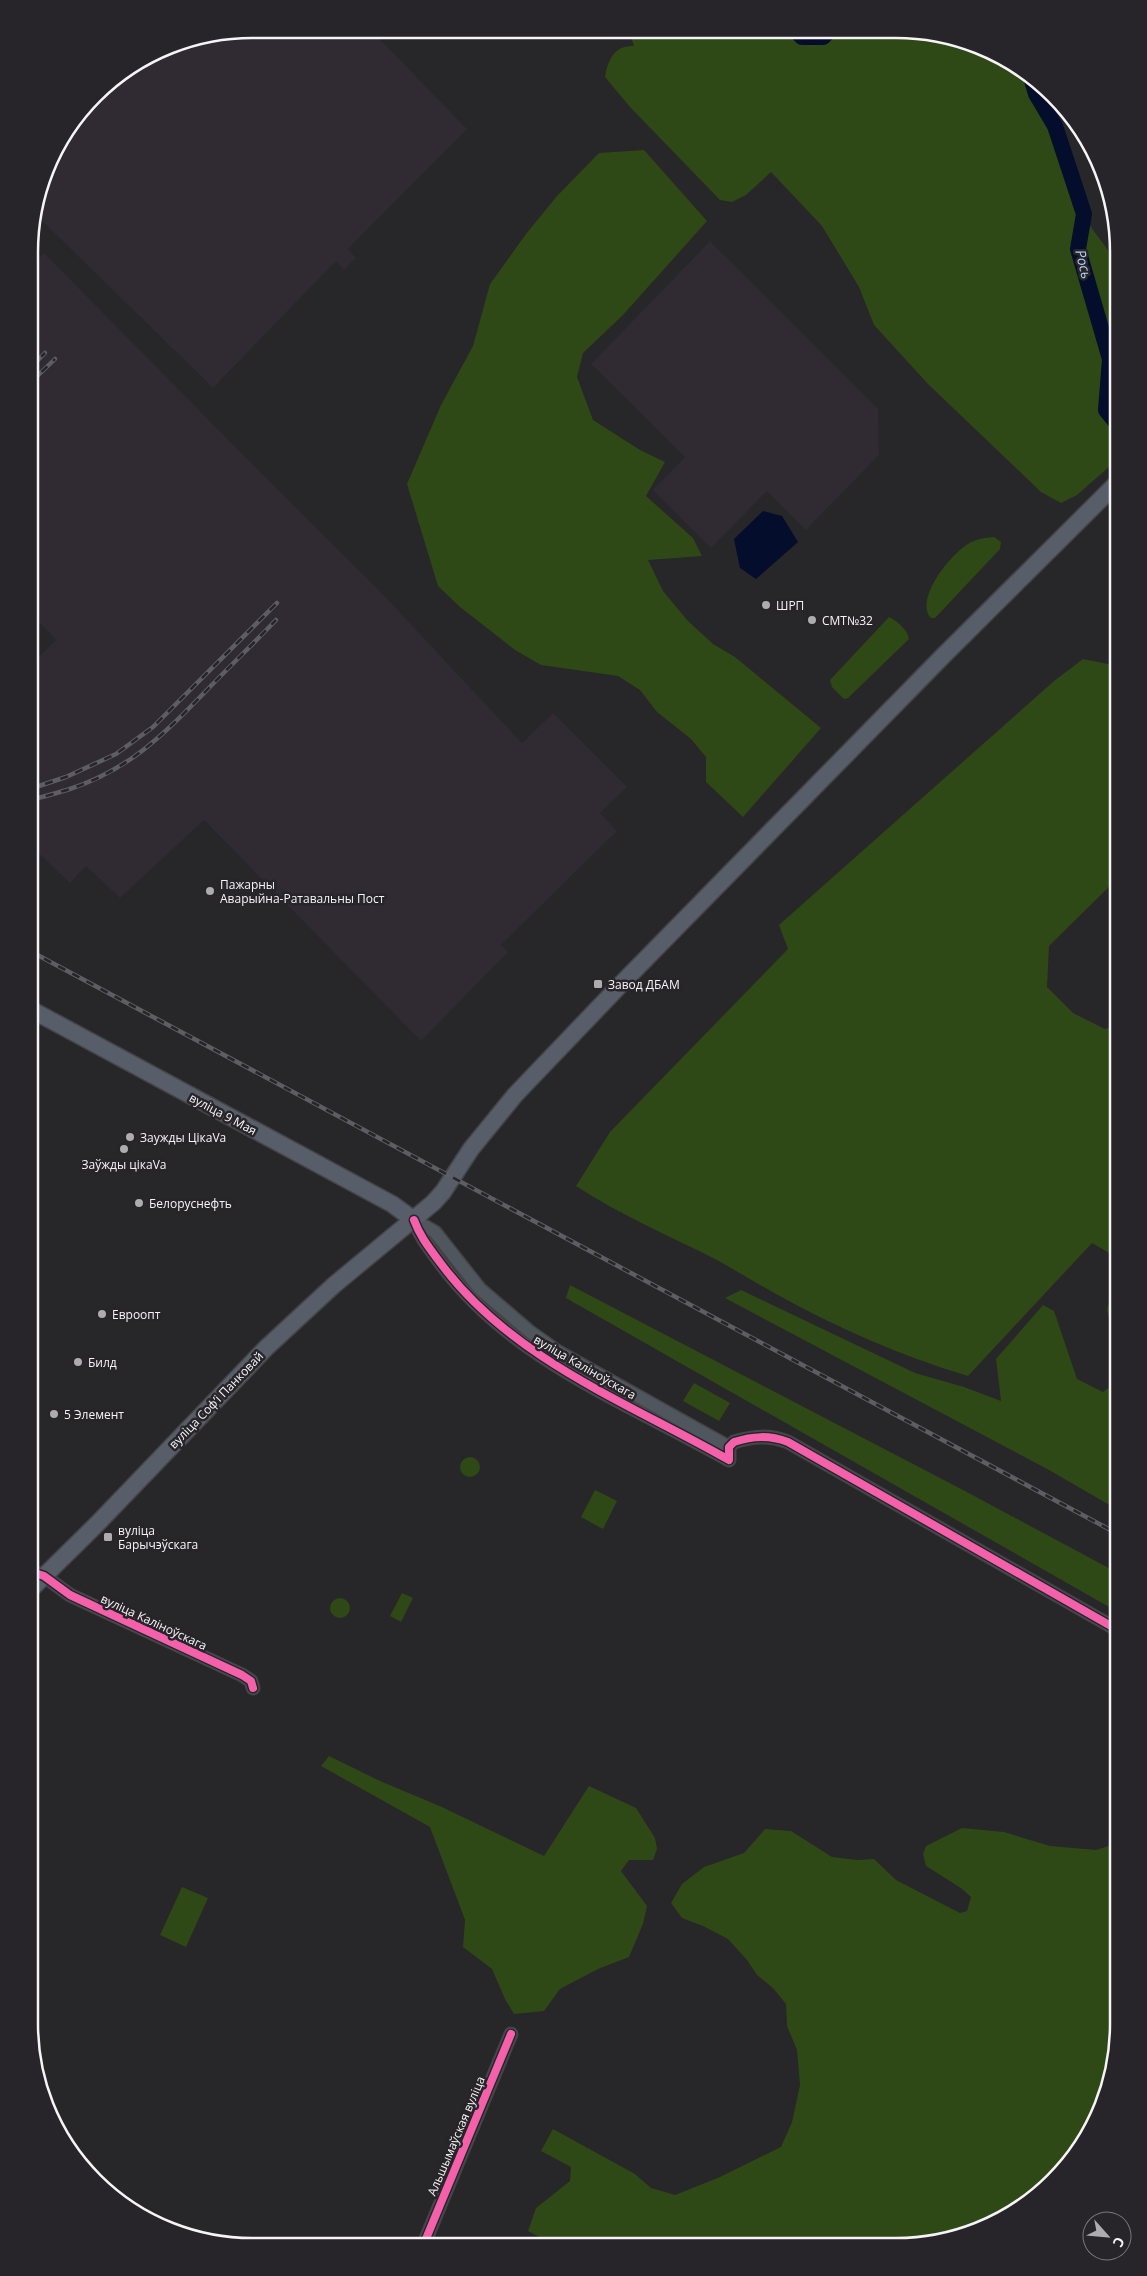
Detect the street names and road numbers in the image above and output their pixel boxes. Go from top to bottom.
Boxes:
street label: вуліца 9 Мая [186,1089,260,1139]
street label: вуліца Каліноўскага [531,1331,639,1403]
street label: вуліца Софʼі Панковай [165,1348,267,1452]
street label: вуліца Каліноўскага [98,1590,210,1654]
street label: Альшымаўская вуліца [423,2074,489,2198]

